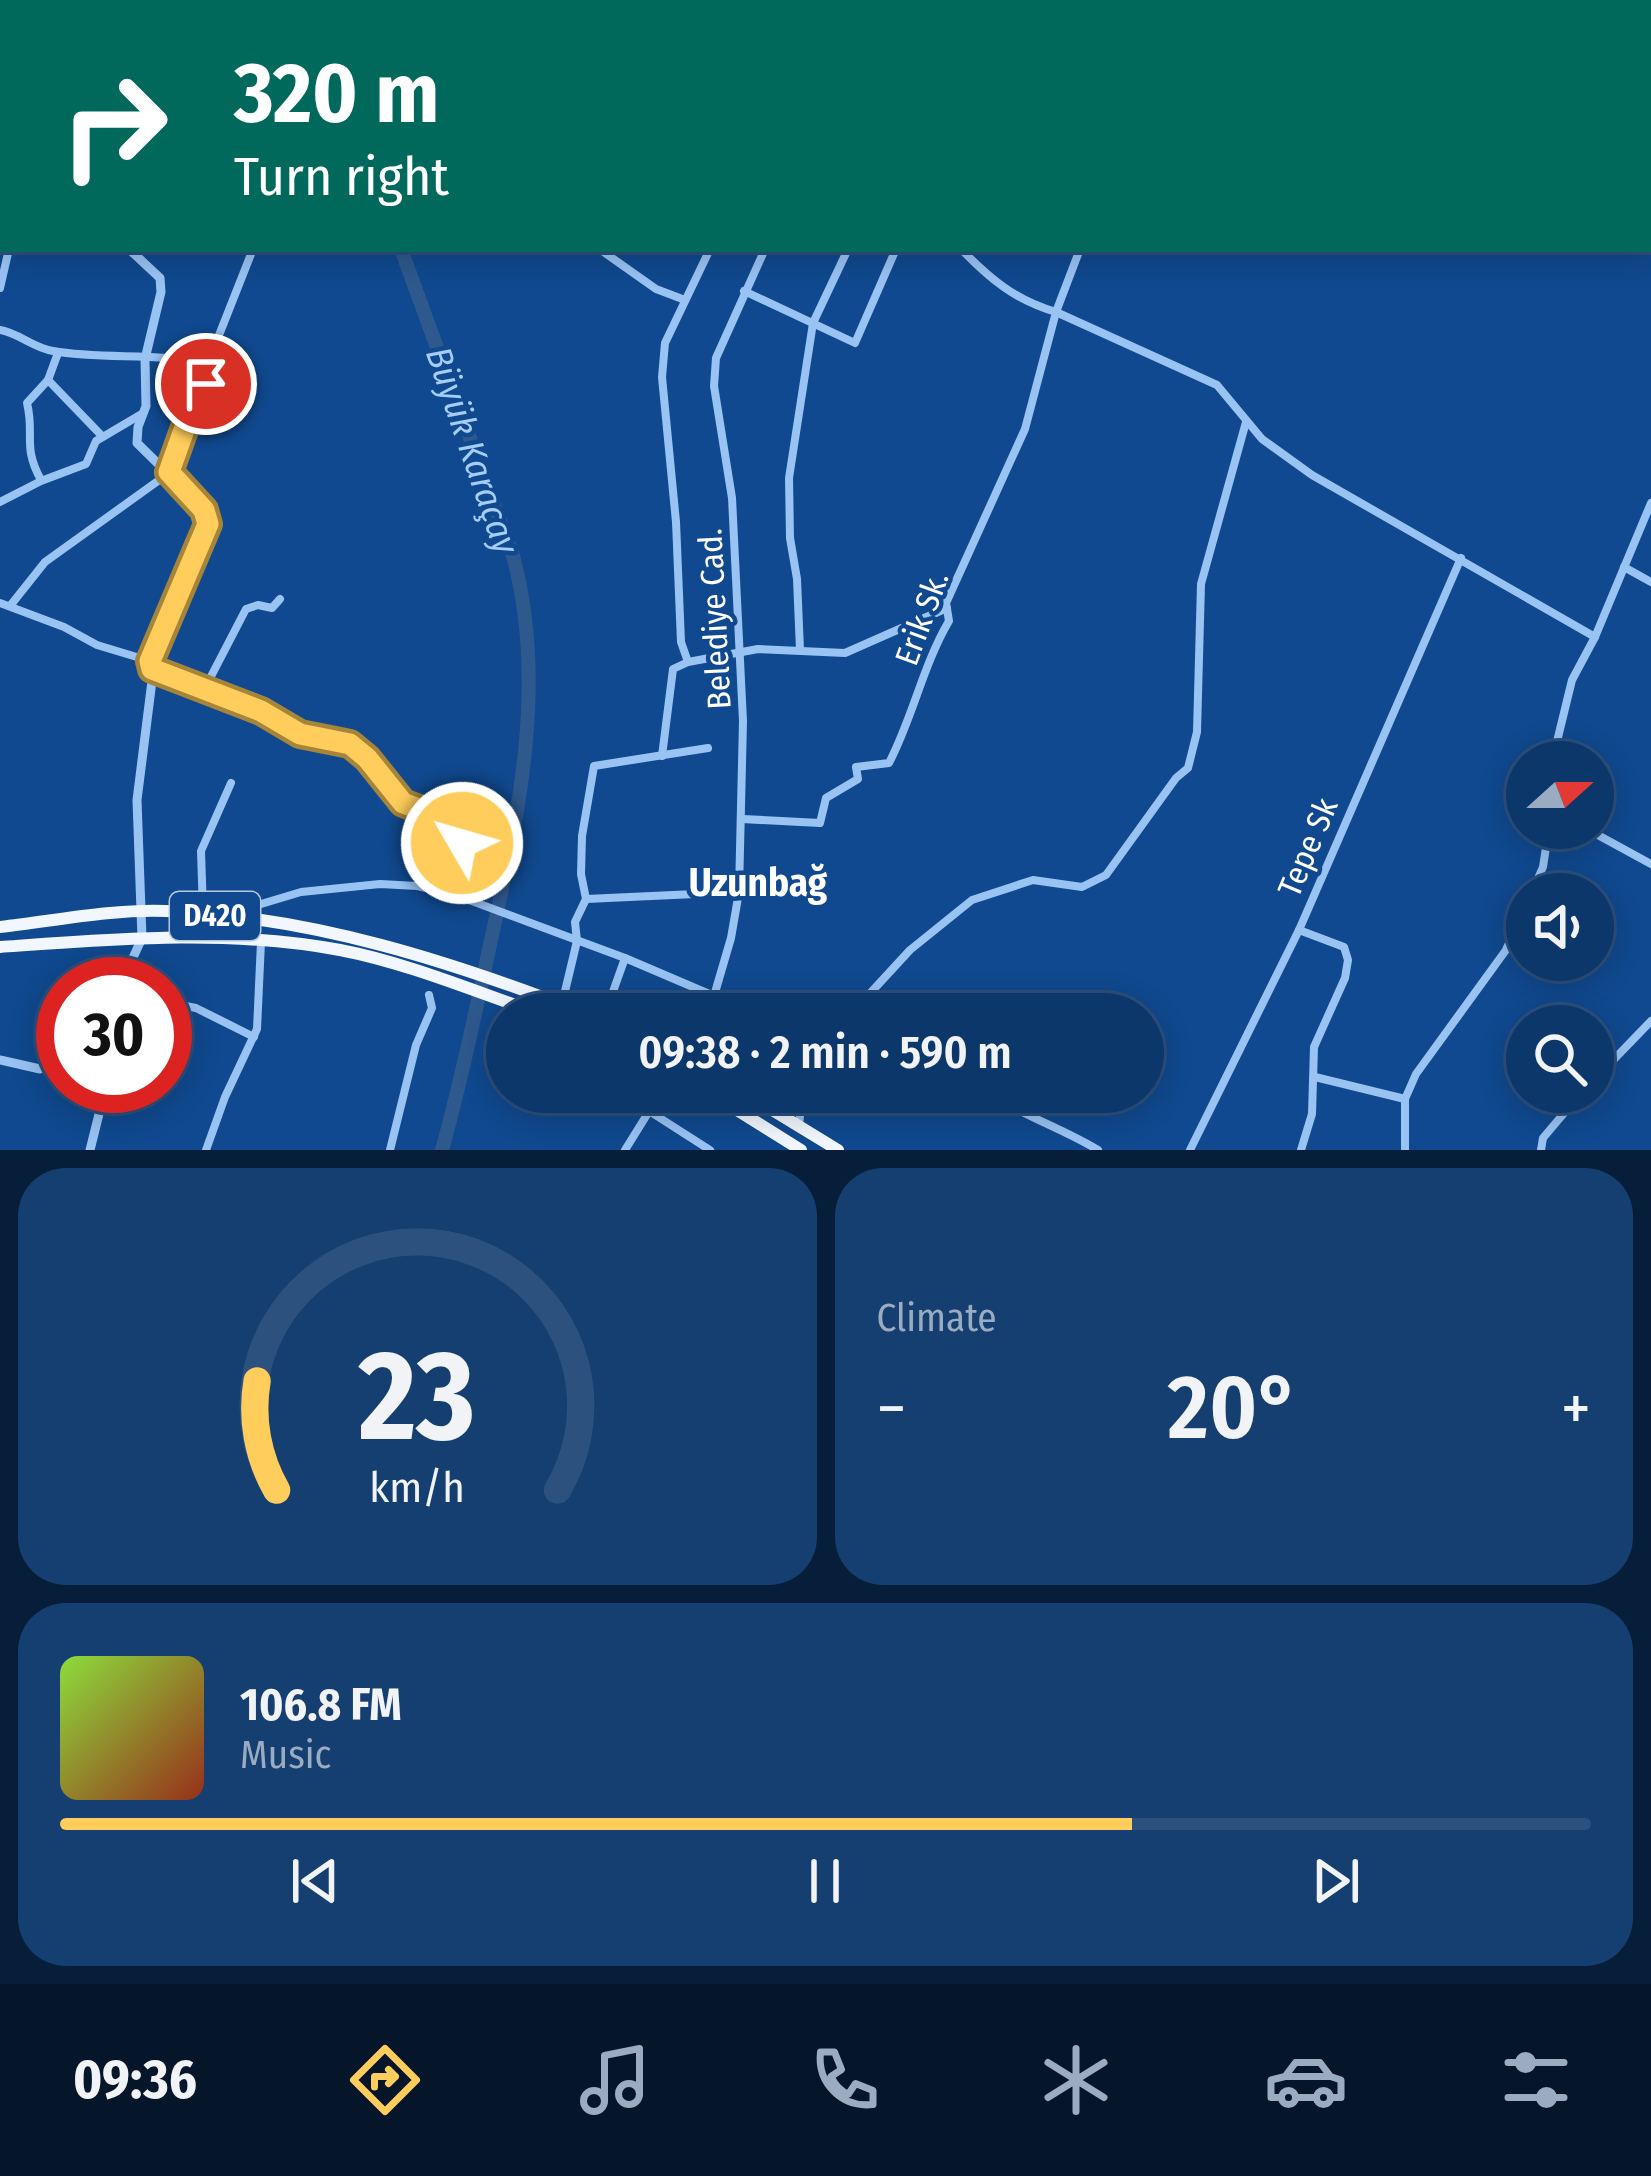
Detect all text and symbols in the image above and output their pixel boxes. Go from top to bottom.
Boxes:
text: 320 m [234,43,439,144]
icon: right [36,48,192,204]
text: Turn right [234,145,449,209]
pin [155,333,257,435]
water label: Büyük Karaçay [416,341,528,560]
icon: arrive [173,351,239,417]
street label: Belediye Cad. [690,527,740,710]
street label: Erik Sk. [887,566,957,671]
north arrow [1506,741,1614,849]
map controls [1506,741,1614,1113]
position arrow [399,780,525,906]
street label: Tepe Sk [1269,792,1347,903]
district label: Uzunbağ [689,860,828,906]
button: sound [1506,873,1614,981]
road number: D420 [170,892,260,940]
speed limit sign: 30 [36,957,192,1113]
button: search [1506,1005,1614,1113]
text: 09:38 · 2 min · 590 m [638,1026,1012,1080]
text: Climate [877,1295,997,1341]
text: 23 [358,1322,476,1472]
text: 20° [1168,1354,1300,1462]
text: − [877,1369,906,1448]
text: + [1561,1369,1591,1448]
text: km/h [369,1461,465,1512]
text: 106.8 FM [240,1678,402,1732]
text: Music [240,1732,331,1778]
icon: previous [282,1848,348,1914]
icon: pause [792,1848,858,1914]
icon: next [1303,1848,1369,1914]
icon: directions [343,2038,427,2122]
icon: music [573,2038,657,2122]
icon: phone [803,2038,887,2122]
icon: climate [1034,2038,1118,2122]
icon: car [1264,2038,1348,2122]
icon: filters [1494,2038,1578,2122]
text: 09:36 [73,2048,197,2112]

